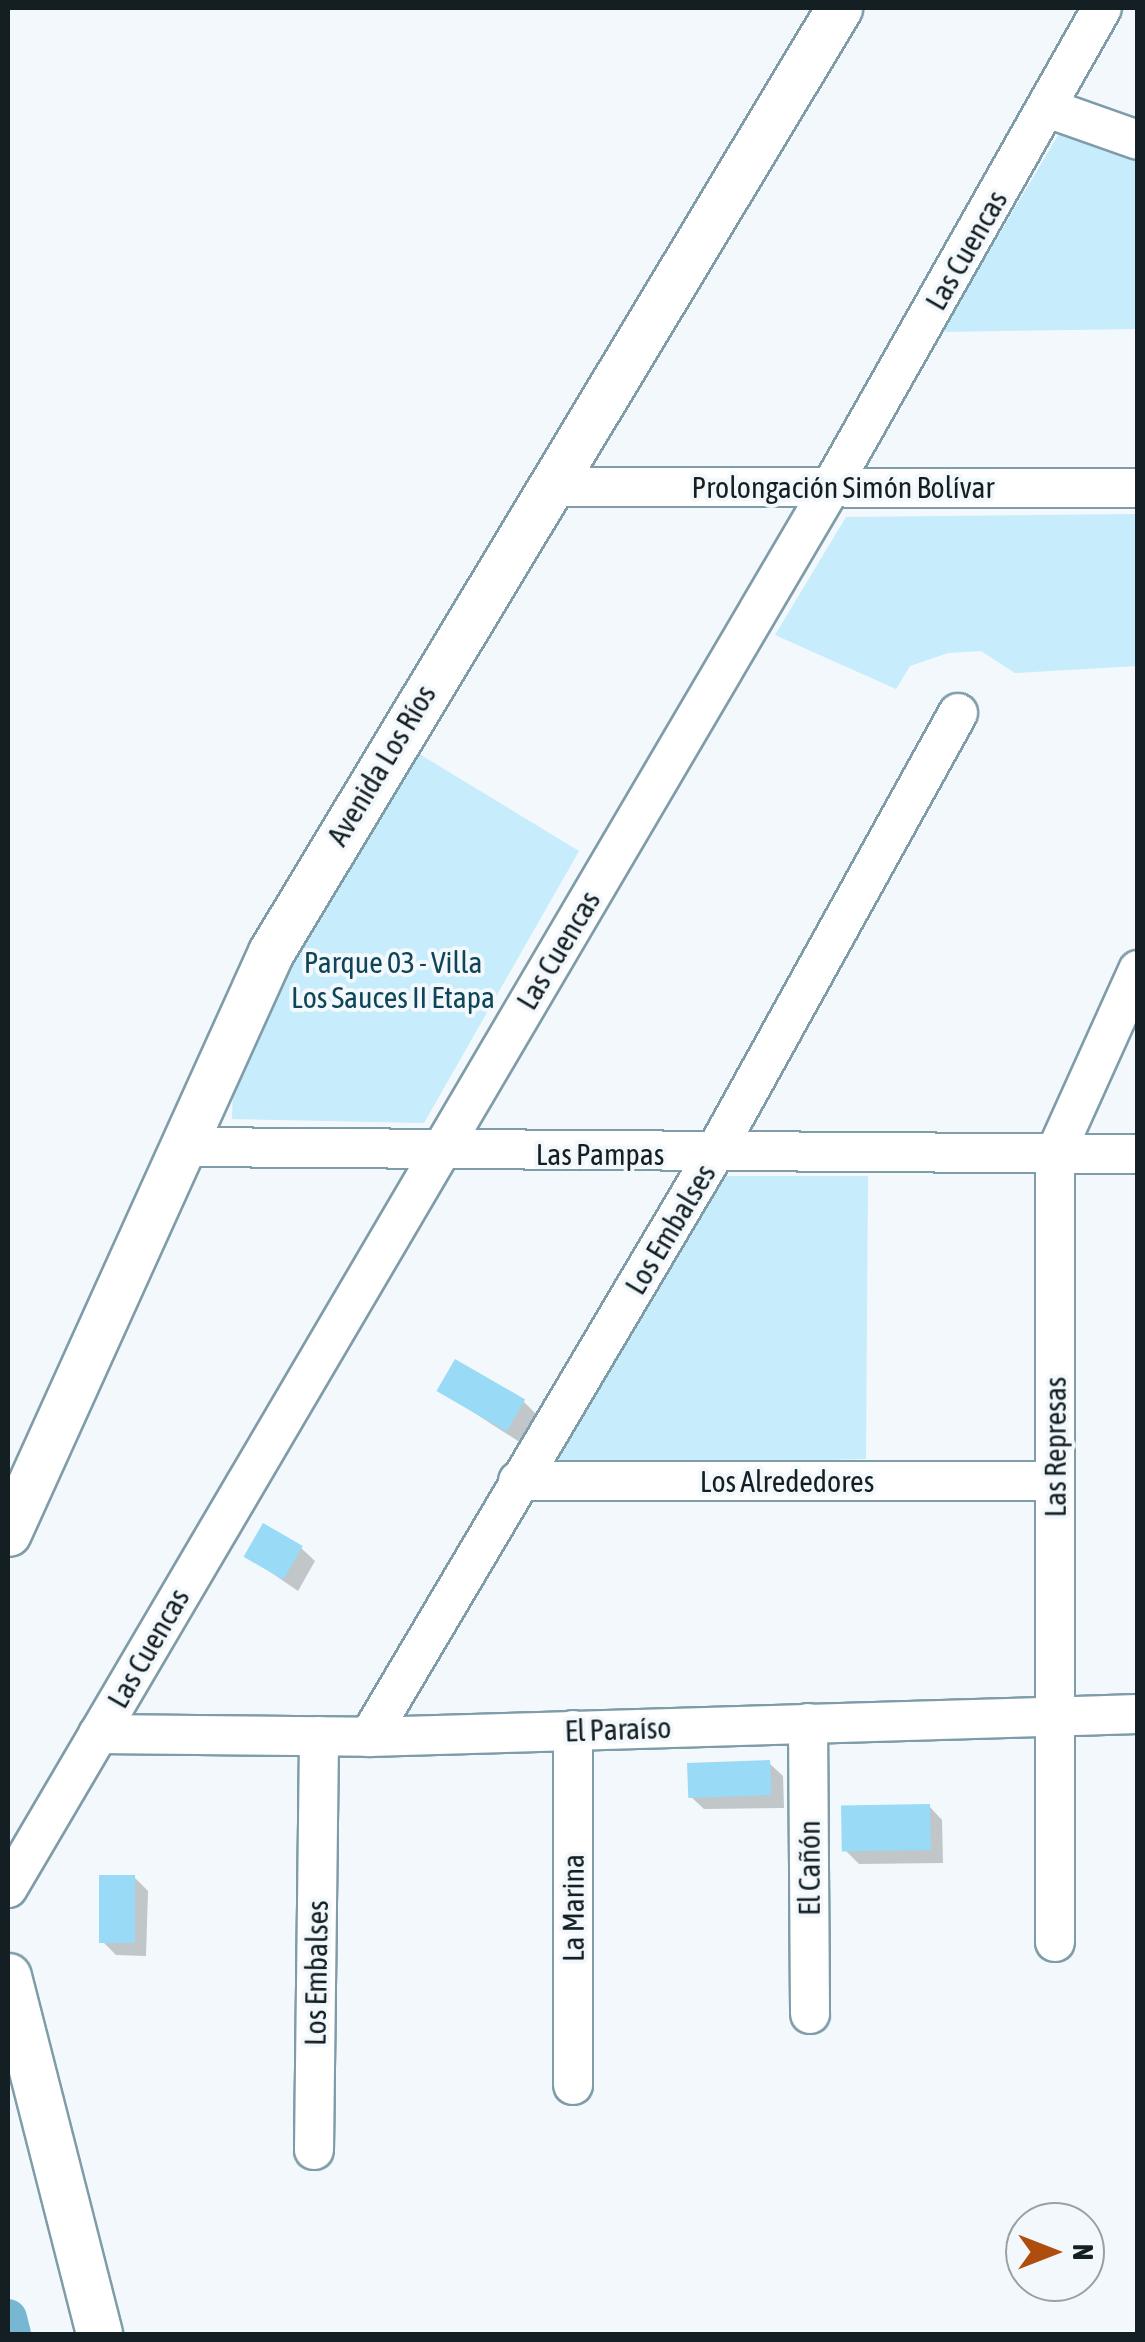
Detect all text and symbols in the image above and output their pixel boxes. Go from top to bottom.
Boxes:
street label: Las Cuencas [917,184,1015,316]
street label: Prolongación Simón Bolívar [692,469,994,505]
street label: Avenida Los Ríos [319,678,443,852]
street label: Las Cuencas [509,884,607,1016]
park label: Parque 03 - Villa Los Sauces II Etapa [291,944,495,1014]
street label: Las Pampas [536,1136,664,1172]
street label: Los Embalses [617,1157,723,1301]
street label: Las Represas [1037,1377,1073,1517]
street label: Los Alrededores [700,1463,874,1499]
street label: Las Cuencas [99,1582,197,1714]
street label: El Paraíso [564,1709,672,1749]
street label: El Cañón [791,1820,827,1916]
street label: La Marina [555,1854,591,1962]
street label: Los Embalses [297,1900,335,2046]
north arrow [1005,2202,1105,2302]
text: N [1067,2244,1099,2260]

